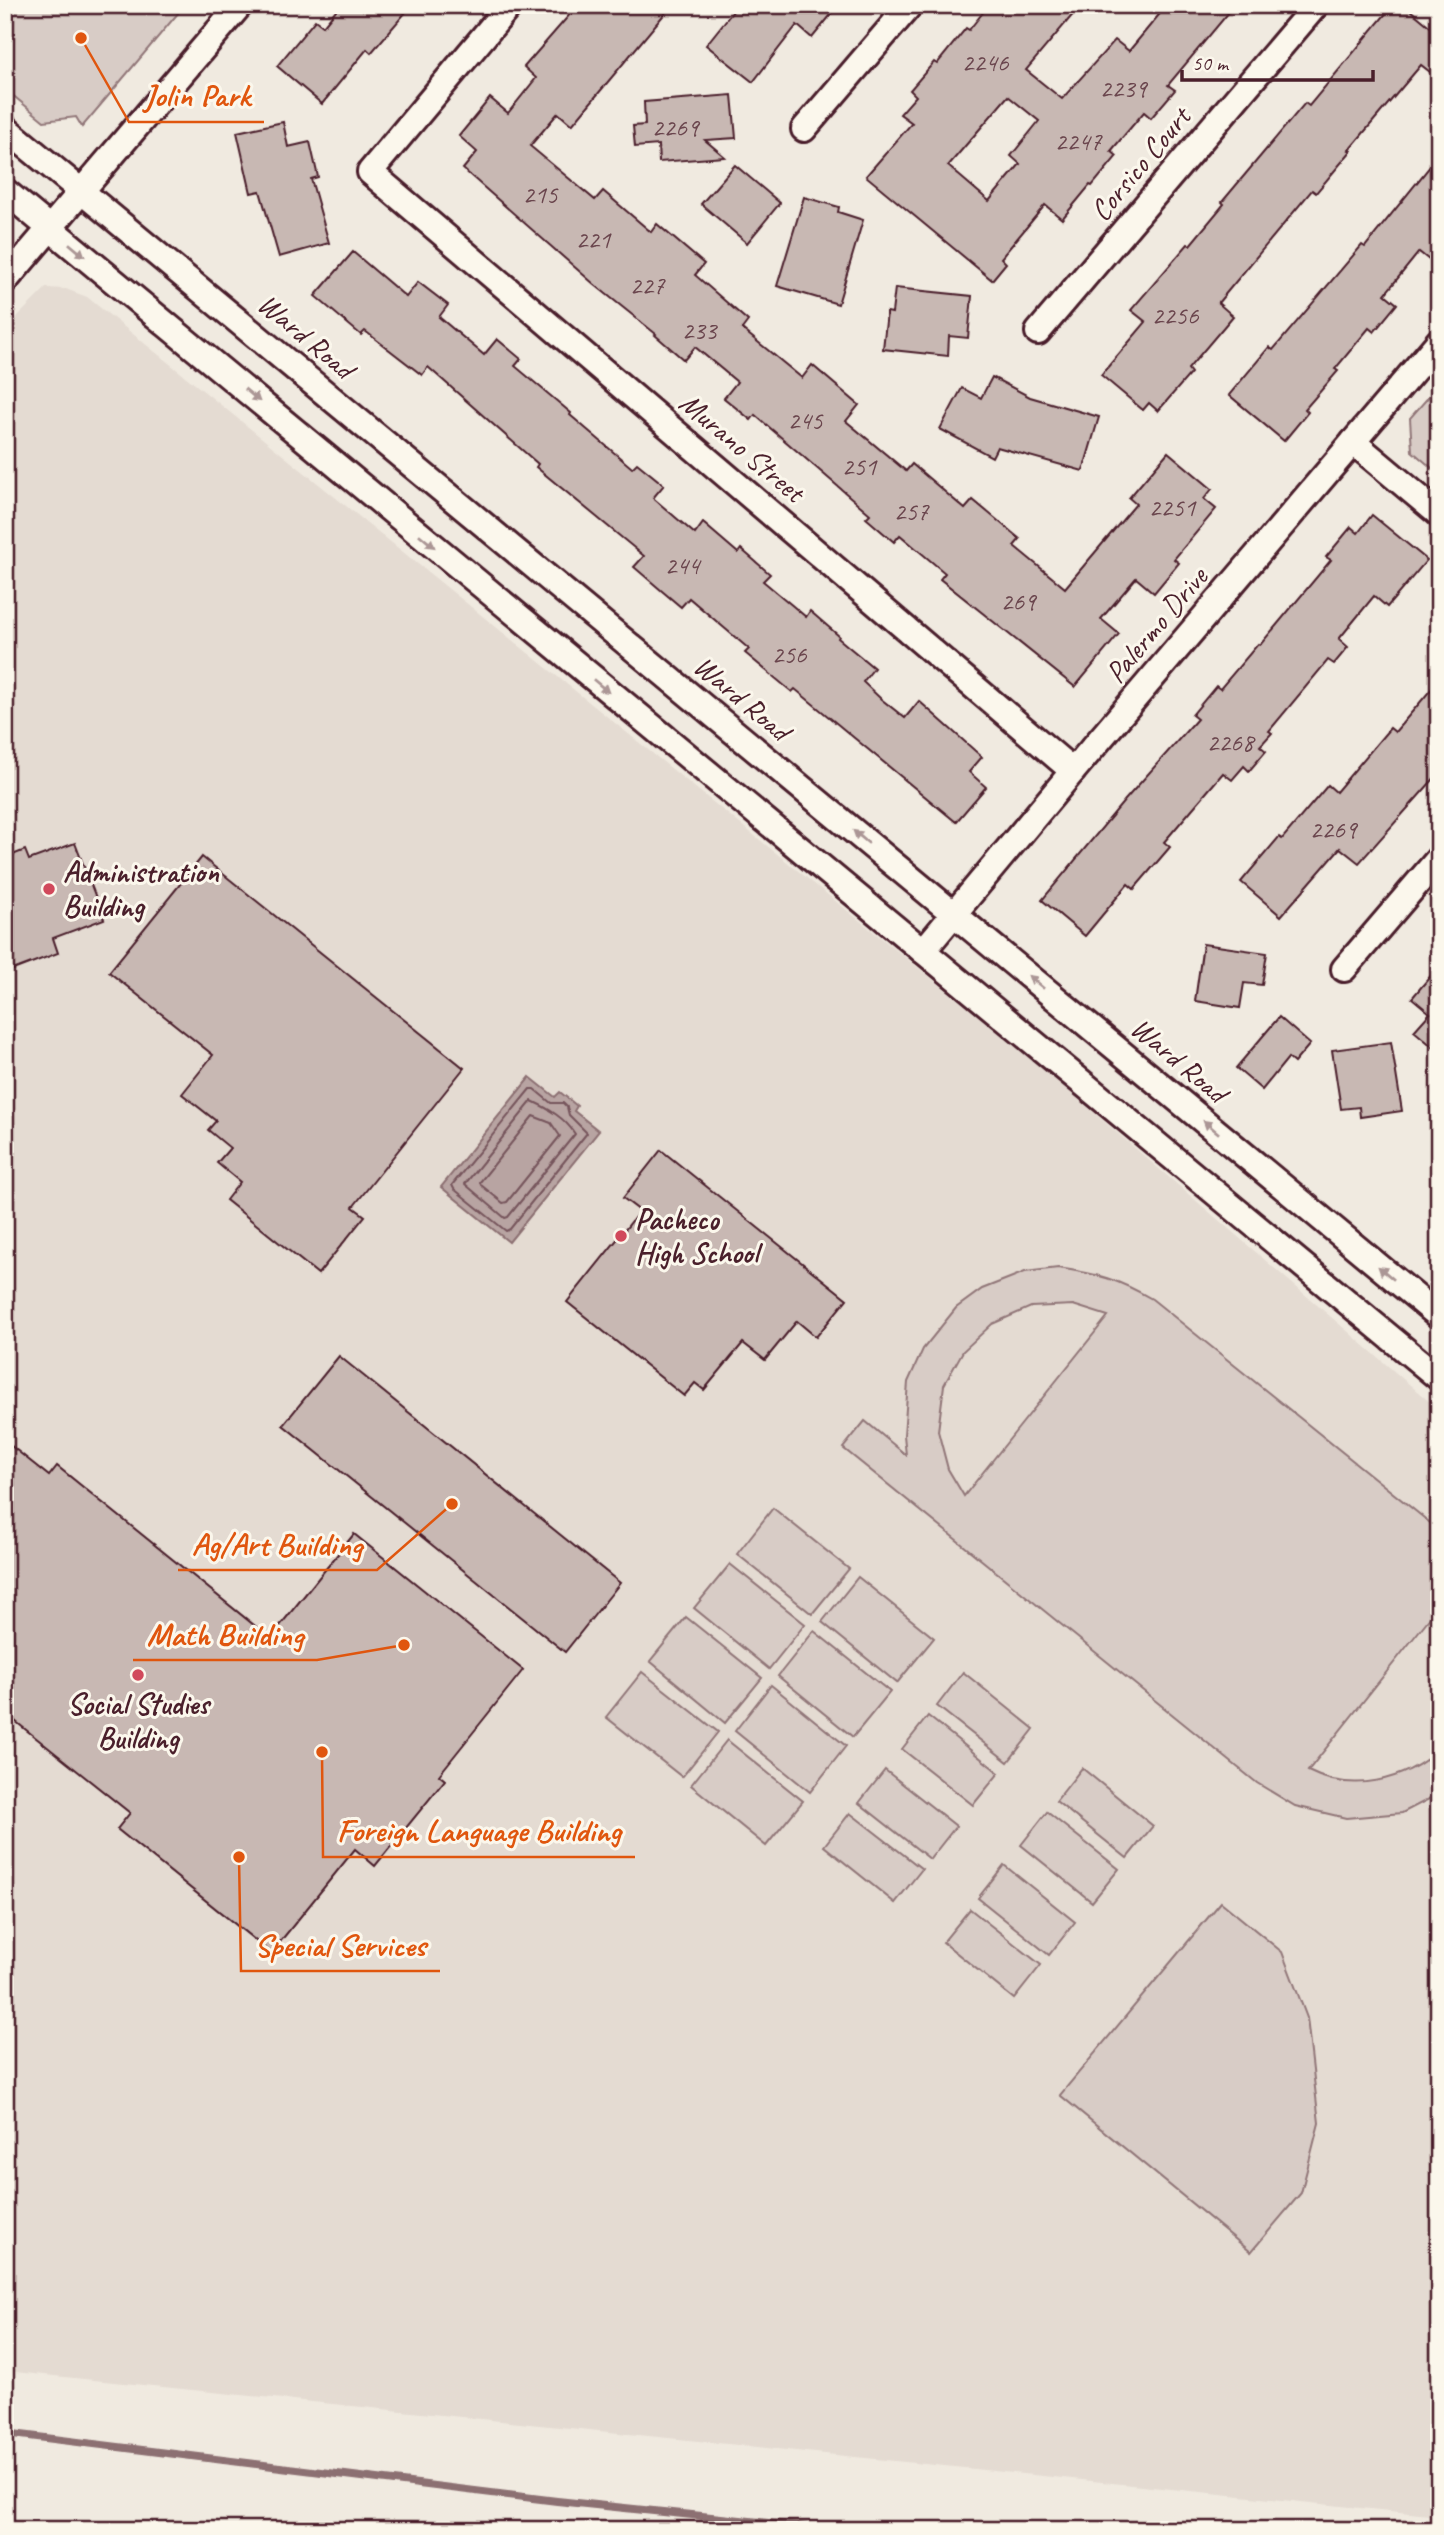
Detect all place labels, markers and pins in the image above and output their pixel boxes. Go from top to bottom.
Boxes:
callout: Jolin Park [129,69,264,122]
place label: Administration Building [63,853,220,925]
marker: Administration Building [41,881,57,897]
place label: Pacheco High School [635,1200,764,1272]
marker: Pacheco High School [613,1228,629,1244]
callout: Ag/Art Building [178,1517,377,1570]
callout: Math Building [133,1607,317,1660]
marker: Social Studies Building [130,1667,146,1683]
place label: Social Studies Building [67,1685,212,1757]
callout: Foreign Language Building [323,1804,635,1857]
callout: Special Services [241,1918,440,1971]

